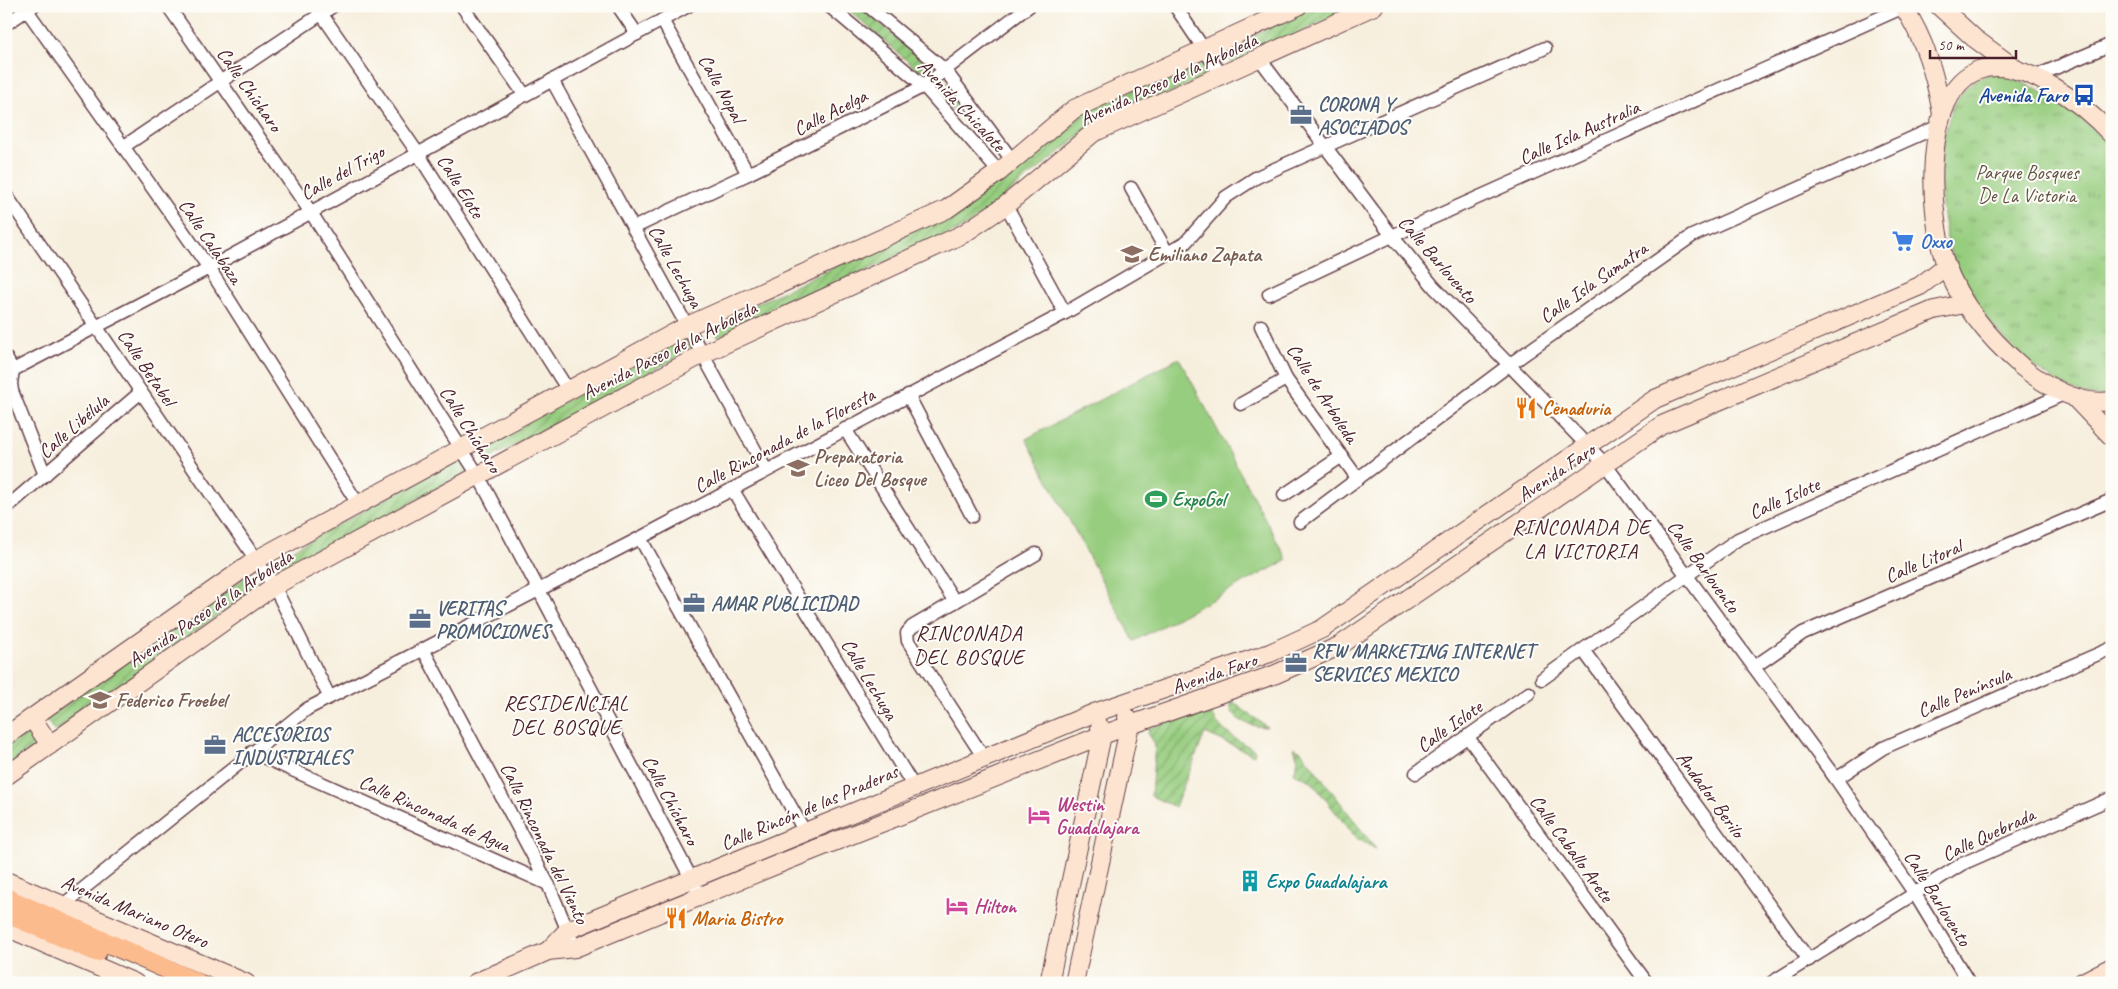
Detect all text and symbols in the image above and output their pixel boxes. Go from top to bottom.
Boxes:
street label: Avenida Paseo de la Arboleda [1075,26,1263,132]
scale bar [1930,28,2017,60]
text: 50 m [1938,36,1965,55]
street label: Calle Chícharo [211,42,289,138]
street label: Calle Nopal [693,50,752,130]
street label: Avenida Chicalote [912,54,1012,158]
bus stop icon: Avenida Faro [2071,82,2097,108]
street label: Calle Acelga [789,83,872,142]
place label: Avenida Faro [1978,83,2070,108]
place label: CORONA Y ASOCIADOS [1318,92,1413,140]
street label: Calle Isla Australia [1515,94,1645,170]
office icon: CORONA Y ASOCIADOS [1288,102,1314,128]
street label: Calle del Trigo [296,138,390,206]
street label: Calle Elote [431,150,491,224]
park label: Parque Bosques De La Victoria [1975,160,2081,208]
street label: Calle Calabaza [173,194,249,290]
street label: Calle Barlovento [1393,210,1483,309]
street label: Calle Lechuga [643,221,709,314]
supermarket icon: Oxxo [1890,228,1916,254]
place label: Oxxo [1920,229,1953,254]
street label: Calle Isla Sumatra [1534,235,1654,329]
school or university icon: Emiliano Zapata [1119,241,1145,267]
place label: Emiliano Zapata [1148,242,1263,267]
street label: Avenida Paseo de la Arboleda [578,295,763,405]
street label: Calle Betabel [112,324,183,413]
street label: Calle de Arboleda [1281,339,1365,449]
street label: Calle Chícharo [434,381,508,479]
street label: Calle Rinconada de la Floresta [690,381,881,499]
street label: Calle Libélula [33,387,115,464]
restaurant icon: Cenaduria [1513,395,1539,421]
place label: Cenaduria [1542,396,1612,421]
street label: Avenida Faro [1513,436,1601,507]
place label: Preparatoria Liceo Del Bosque [814,444,928,492]
school or university icon: Preparatoria Liceo Del Bosque [785,455,811,481]
street label: Calle Islote [1745,471,1825,525]
sports icon: ExpoGol [1143,486,1169,512]
place label: ExpoGol [1172,487,1229,512]
district label: RINCONADA DE LA VICTORIA [1512,514,1652,564]
street label: Calle Barlovento [1662,515,1746,618]
street label: Calle Litoral [1881,533,1969,589]
street label: Avenida Paseo de la Arboleda [123,543,299,673]
office icon: AMAR PUBLICIDAD [681,590,707,616]
place label: AMAR PUBLICIDAD [711,591,860,616]
place label: VERITAS PROMOCIONES [436,596,553,644]
office icon: VERITAS PROMOCIONES [407,606,433,632]
district label: RINCONADA DEL BOSQUE [914,620,1026,670]
street label: Calle Lechuga [836,634,905,726]
place label: RFW MARKETING INTERNET SERVICES MEXICO [1312,639,1539,687]
street label: Avenida Faro [1168,647,1262,700]
office icon: RFW MARKETING INTERNET SERVICES MEXICO [1283,650,1309,676]
street label: Calle Península [1914,661,2017,723]
school or university icon: Federico Froebel [87,687,113,713]
place label: Federico Froebel [116,688,230,713]
district label: RESIDENCIAL DEL BOSQUE [503,690,629,740]
street label: Calle Islote [1412,694,1488,758]
place label: ACCESORIOS INDUSTRIALES [232,722,355,770]
office icon: ACCESORIOS INDUSTRIALES [202,732,228,758]
street label: Andador Berilo [1671,746,1751,844]
street label: Calle Chícharo [637,751,705,851]
street label: Calle Rinconada del Viento [495,758,595,929]
street label: Calle Rincón de las Praderas [717,758,904,856]
street label: Calle Rinconada de Agua [355,769,516,859]
street label: Calle Caballo Arete [1524,790,1620,908]
place label: Westin Guadalajara [1056,792,1140,840]
street label: Calle Quebrada [1938,801,2040,867]
hotel icon: Westin Guadalajara [1026,802,1052,828]
street label: Calle Barlovento [1898,846,1977,952]
building icon: Expo Guadalajara [1237,868,1263,894]
street label: Avenida Mariano Otero [58,869,213,954]
place label: Expo Guadalajara [1266,869,1389,894]
hotel icon: Hilton [944,893,970,919]
place label: Hilton [974,894,1018,919]
restaurant icon: Maria Bistro [663,905,689,931]
place label: Maria Bistro [692,906,784,931]

